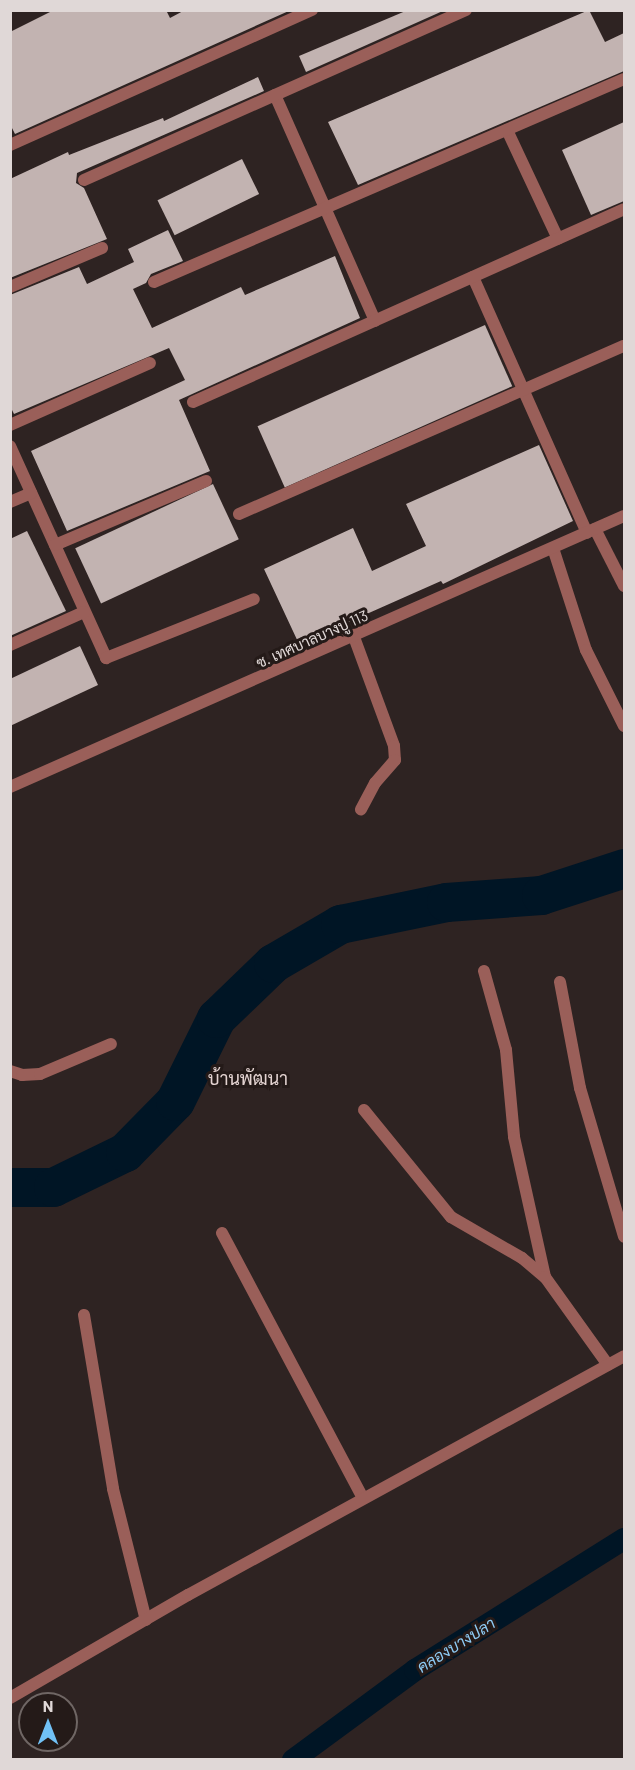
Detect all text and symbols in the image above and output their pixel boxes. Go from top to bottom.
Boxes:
street label: ซ. เทศบาลบางปู 113 [253,606,371,672]
district label: บ้านพัฒนา [208,1067,288,1089]
water label: คลองบางปลา [413,1613,499,1677]
north arrow [18,1692,78,1752]
text: N [43,1696,53,1715]

